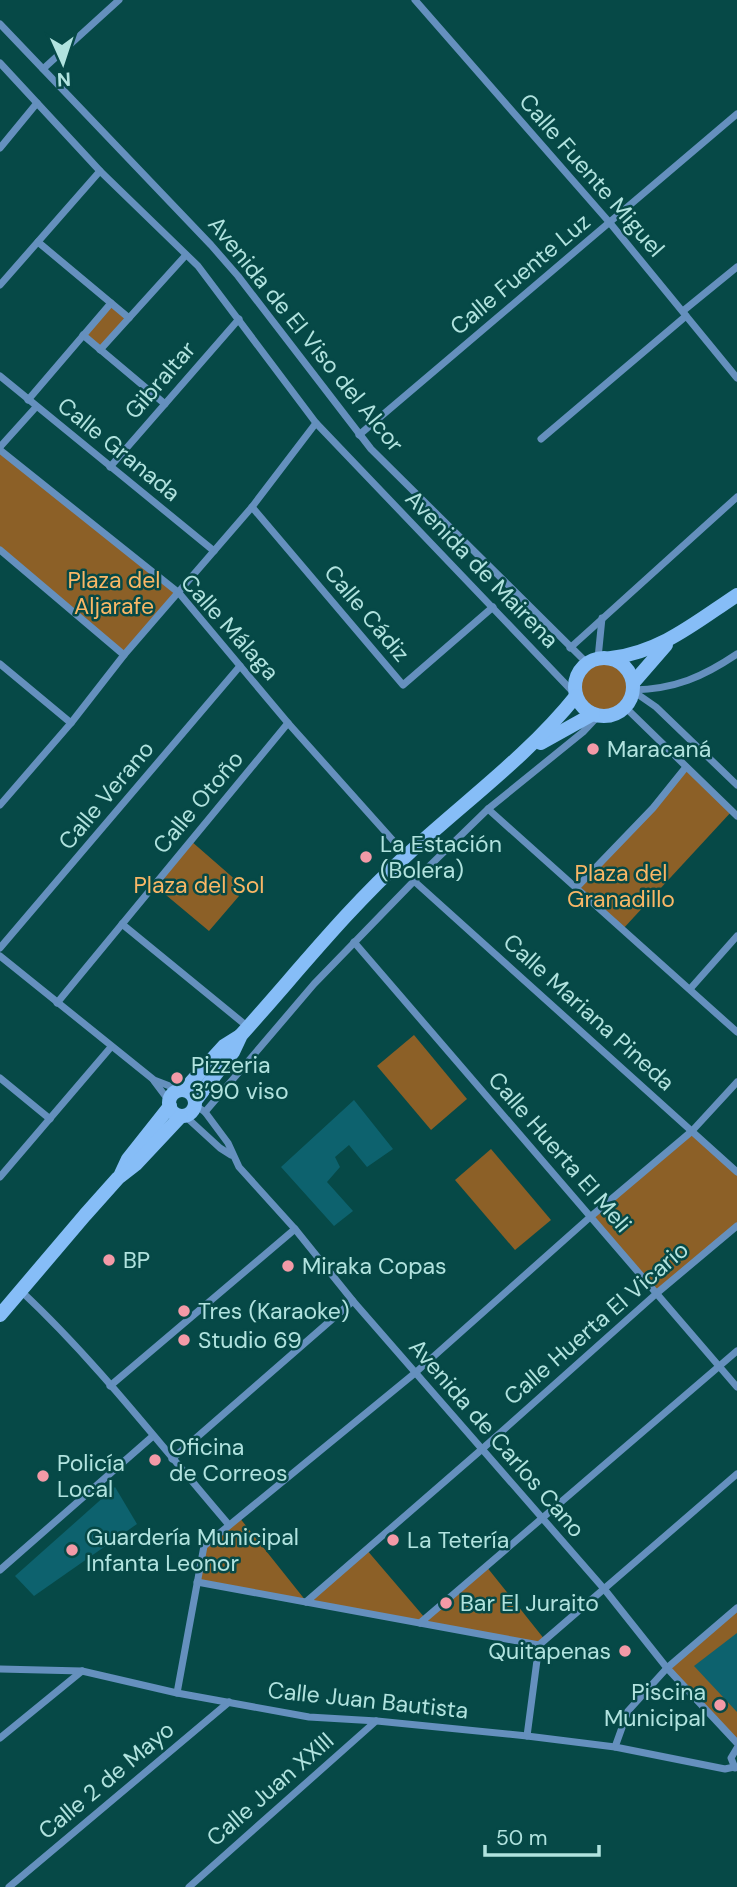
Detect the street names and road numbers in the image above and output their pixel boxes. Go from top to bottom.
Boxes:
street label: Calle Fuente Miguel [513,87,671,263]
street label: Calle Fuente Luz [444,207,596,341]
street label: Avenida de El Viso del Alcor [202,210,410,458]
street label: Gibraltar [118,335,202,425]
street label: Calle Granada [51,390,187,508]
street label: Avenida de Mairena [399,484,565,654]
street label: Calle Cádiz [318,558,416,668]
street label: Calle Málaga [174,567,286,687]
street label: Calle Verano [52,734,160,856]
street label: Calle Otoño [146,744,250,860]
street label: Calle Mariana Pineda [497,927,681,1097]
street label: Calle Huerta El Meli [482,1065,638,1239]
street label: Calle Huerta El Vicario [497,1235,695,1411]
street label: Avenida de Carlos Cano [402,1332,592,1544]
street label: Calle Juan Bautista [266,1675,470,1725]
street label: Calle 2 de Mayo [32,1714,180,1846]
street label: Calle Juan XXIII [200,1726,340,1852]

